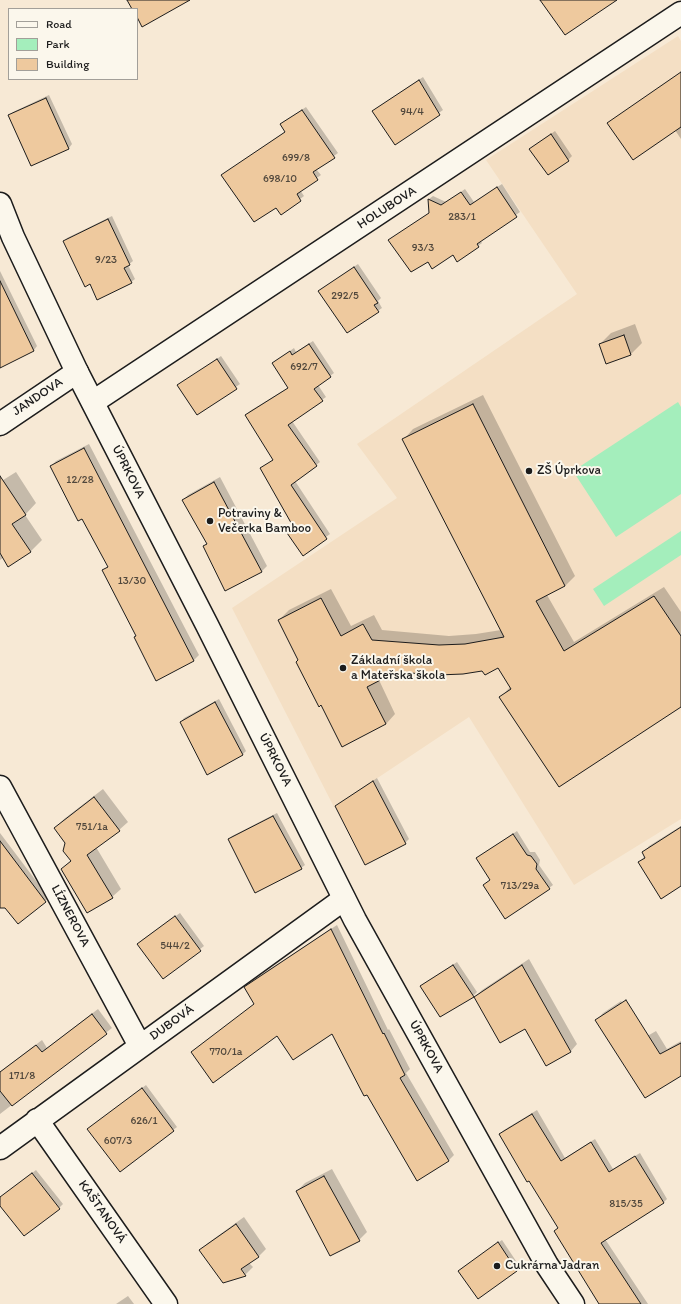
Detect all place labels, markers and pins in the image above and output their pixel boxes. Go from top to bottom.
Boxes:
place label: ZŠ Úprkova [537,463,601,479]
marker: ZŠ Úprkova [524,466,534,476]
place label: Potraviny & Večerka Bamboo [218,506,311,537]
marker: Potraviny & Večerka Bamboo [205,516,215,526]
place label: Základní škola a Mateřska škola [351,653,445,684]
marker: Základní škola a Mateřska škola [338,663,348,673]
place label: Cukrárna Jadran [505,1258,599,1274]
marker: Cukrárna Jadran [492,1261,502,1271]

